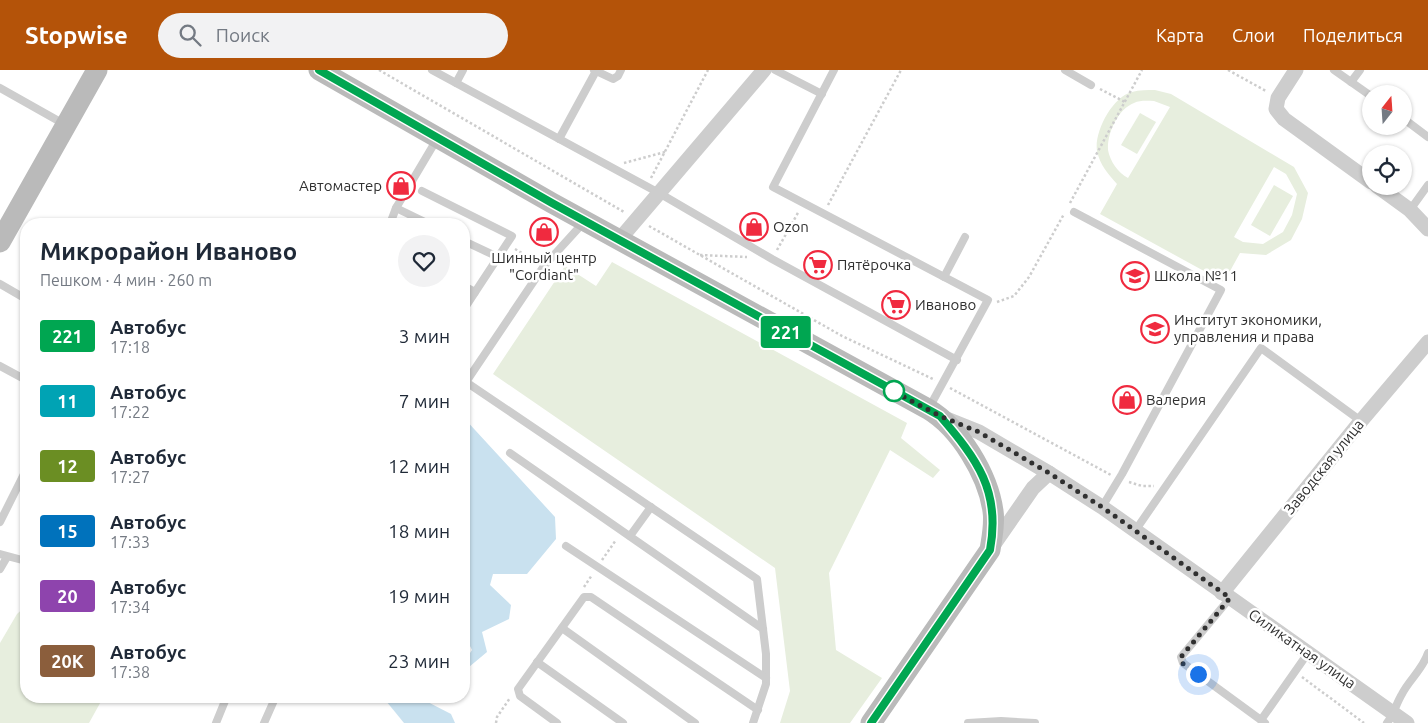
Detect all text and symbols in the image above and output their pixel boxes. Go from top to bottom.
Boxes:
search box [158,13,508,58]
icon: search [176,21,204,49]
text: Stopwise [25,22,128,49]
text: Поиск [216,24,270,46]
text: Карта [1156,25,1204,45]
text: Слои [1232,25,1275,45]
text: Поделиться [1303,25,1403,45]
north arrow [1362,85,1412,135]
map controls [1362,85,1412,195]
button: locate [1362,145,1412,195]
shop icon: Автомастер [386,171,416,201]
place label: Автомастер [299,177,382,194]
shop icon: Ozon [739,212,769,242]
shop icon: Шинный центр "Cordiant" [529,217,559,247]
place label: Ozon [773,218,809,235]
button: heart [398,235,450,287]
text: Микрорайон Иваново [40,238,297,265]
place label: Шинный центр "Cordiant" [491,249,597,283]
supermarket icon: Пятёрочка [803,250,833,280]
place label: Пятёрочка [837,256,911,273]
school or university icon: Школа №11 [1120,261,1150,291]
place label: Школа №11 [1154,267,1238,284]
text: Пешком · 4 мин · 260 m [40,271,212,289]
supermarket icon: Иваново [881,290,911,320]
place label: Иваново [915,296,976,313]
place label: Институт экономики, управления и права [1174,311,1322,345]
school or university icon: Институт экономики, управления и права [1140,314,1170,344]
text: Автобус [110,316,186,338]
line badge: 221 [757,316,815,348]
text: 221 [771,322,801,342]
text: 3 мин [399,325,450,347]
text: 221 [52,326,83,346]
text: 17:18 [110,338,150,356]
unlabelled marker [883,380,905,402]
text: Автобус [110,381,186,403]
shop icon: Валерия [1112,385,1142,415]
text: 7 мин [399,390,450,412]
text: 11 [57,391,78,411]
place label: Валерия [1146,391,1206,408]
text: 17:22 [110,403,150,421]
street label: Заводская улица [1280,416,1367,517]
text: Автобус [110,446,186,468]
text: 12 мин [388,455,450,477]
text: 12 [57,456,78,476]
text: 17:27 [110,468,150,486]
text: Автобус [110,511,186,533]
text: 18 мин [388,520,450,542]
text: 15 [57,521,78,541]
text: 17:33 [110,533,150,551]
text: Автобус [110,576,186,598]
text: 19 мин [388,585,450,607]
text: 20 [57,586,78,606]
text: 17:34 [110,598,150,616]
street label: Силикатная улица [1245,605,1359,692]
text: Автобус [110,641,186,663]
text: 23 мин [388,650,450,672]
text: 20К [51,651,84,671]
your location [1186,662,1211,687]
text: 17:38 [110,663,150,681]

